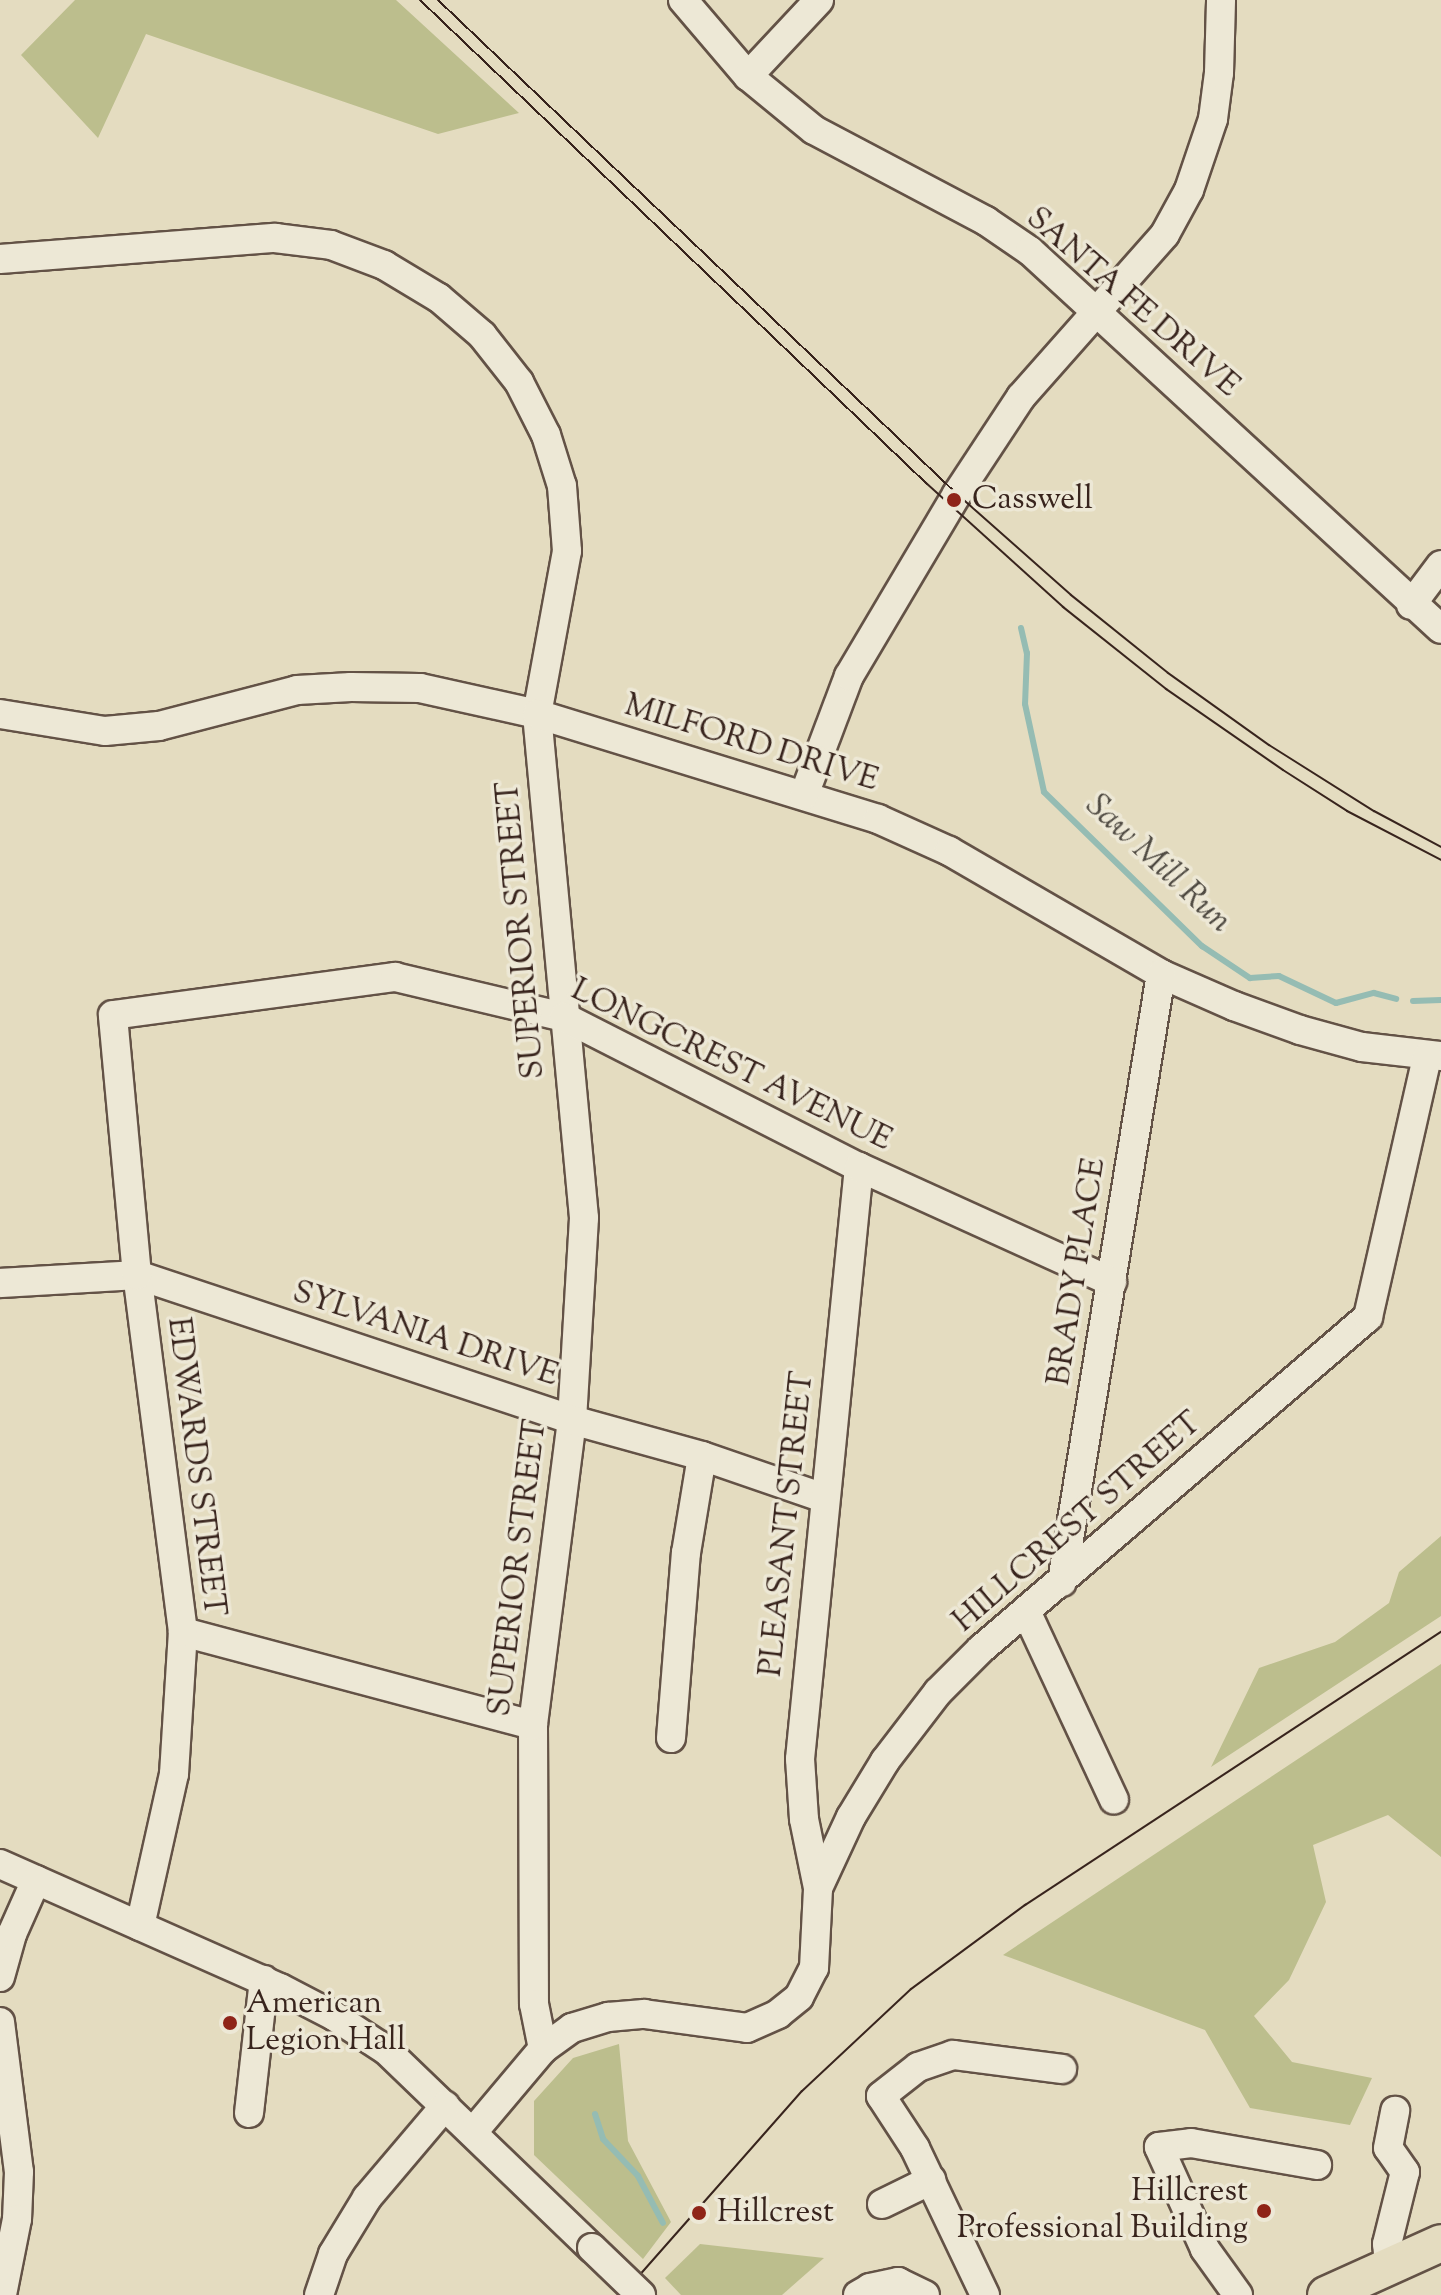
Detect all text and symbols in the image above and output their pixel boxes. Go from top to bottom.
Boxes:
street label: SANTA FE DRIVE [1018,200,1246,406]
place label: Casswell [972,481,1093,519]
marker: Casswell [943,489,965,511]
street label: MILFORD DRIVE [619,687,883,801]
street label: SUPERIOR STREET [490,780,554,1080]
water label: Saw Mill Run [1076,786,1240,942]
street label: LONGCREST AVENUE [564,972,898,1160]
street label: BRADY PLACE [1041,1155,1115,1389]
street label: SYLVANIA DRIVE [287,1274,563,1396]
street label: EDWARDS STREET [158,1315,232,1619]
street label: PLEASANT STREET [753,1369,823,1679]
street label: HILLCREST STREET [946,1405,1210,1641]
street label: SUPERIOR STREET [482,1417,556,1719]
place label: American Legion Hall [246,1986,406,2061]
marker: American Legion Hall [221,2014,239,2032]
place label: Hillcrest Professional Building [957,2174,1248,2249]
place label: Hillcrest [717,2194,834,2232]
marker: Hillcrest [688,2202,710,2224]
marker: Hillcrest Professional Building [1255,2202,1273,2220]

